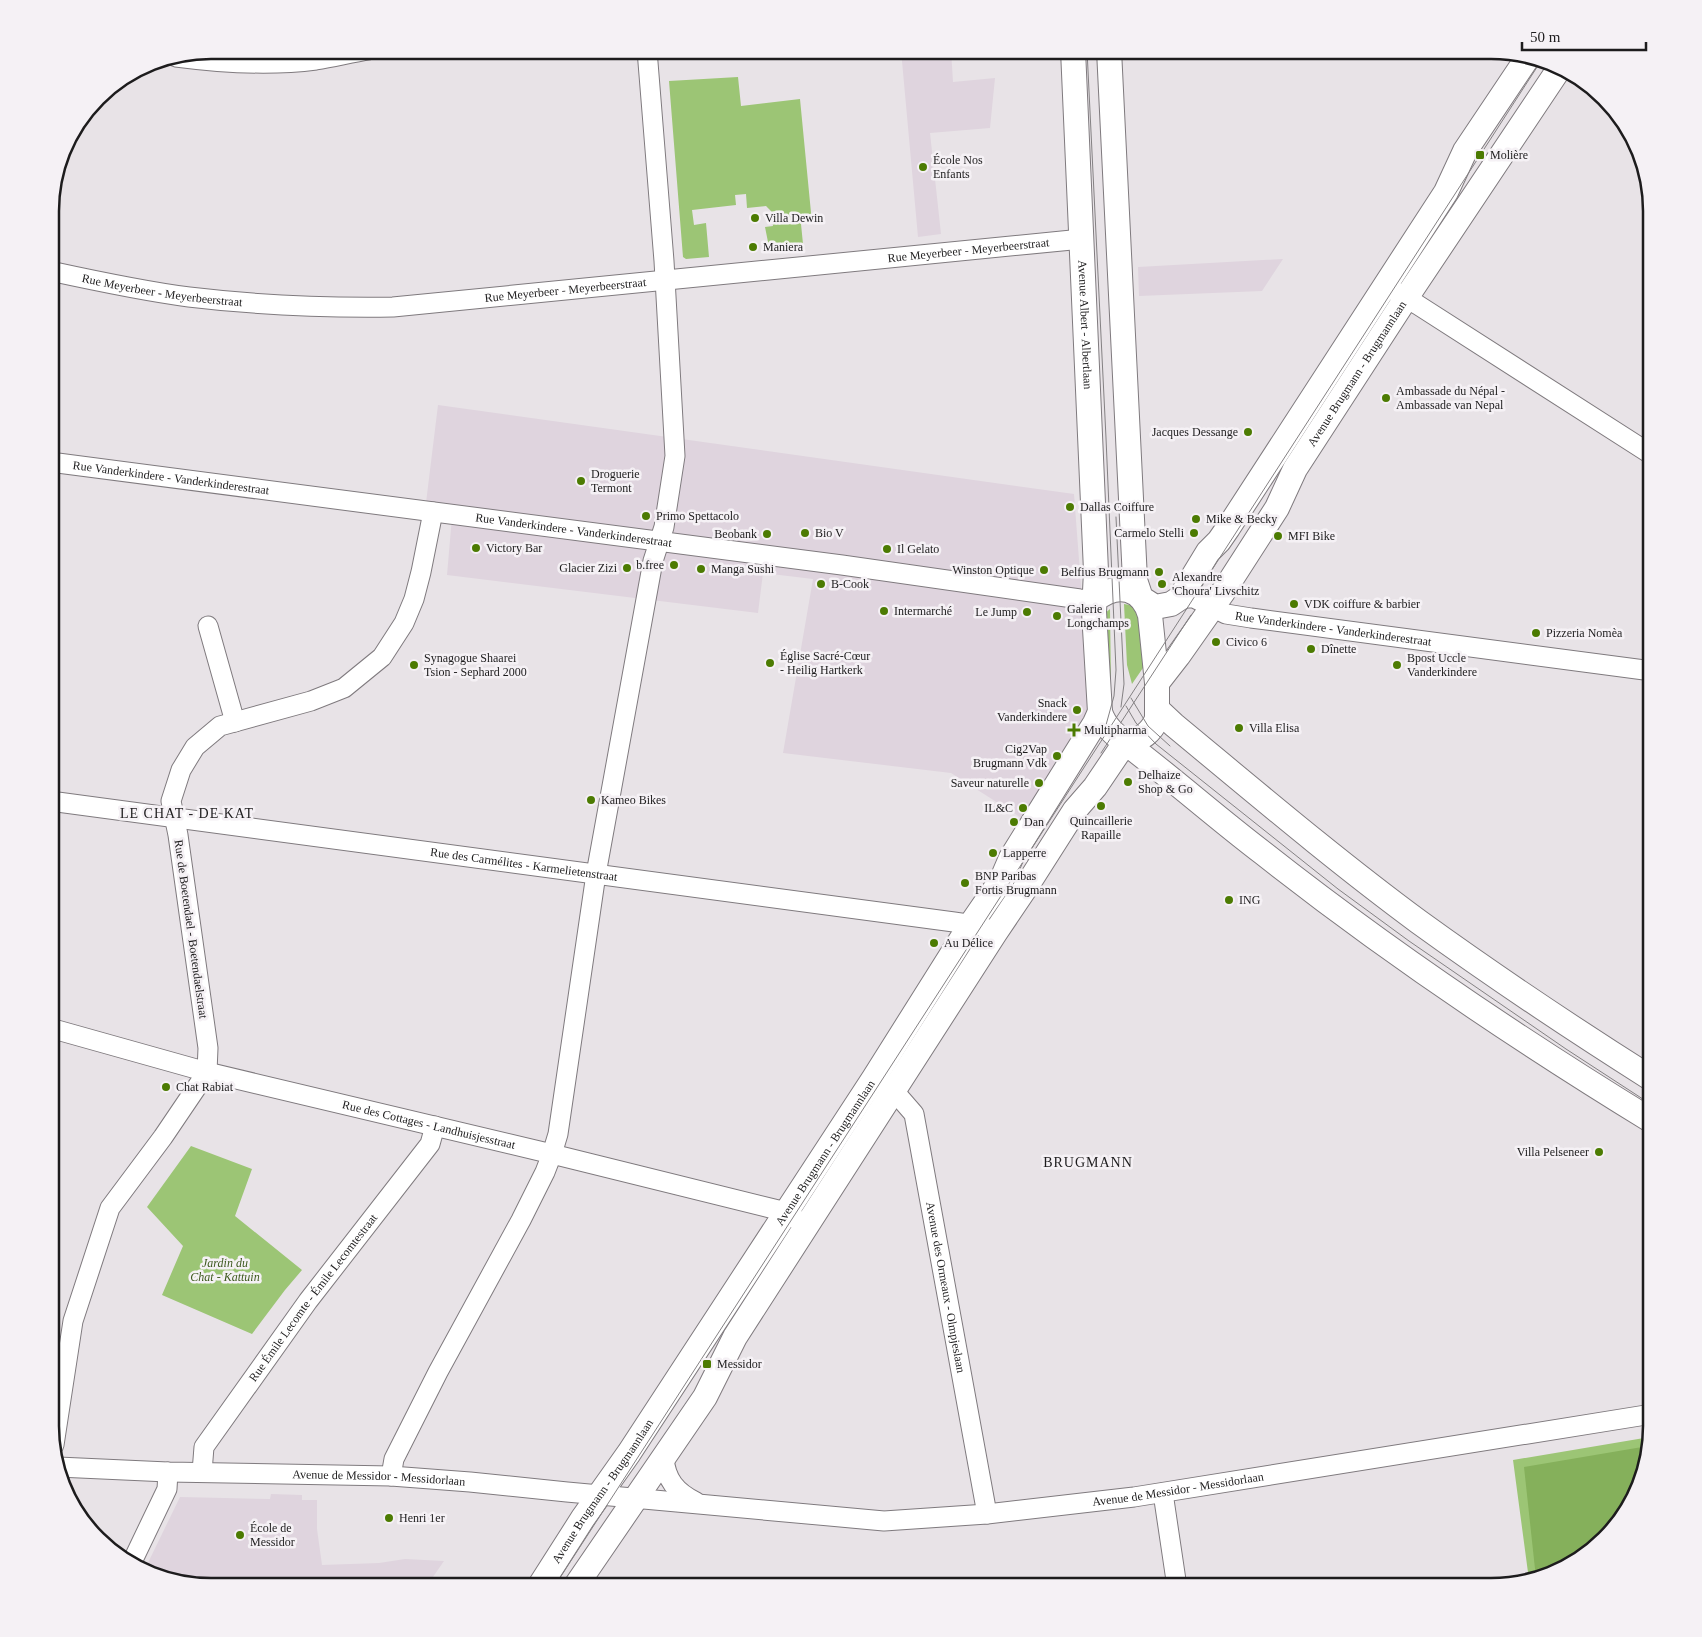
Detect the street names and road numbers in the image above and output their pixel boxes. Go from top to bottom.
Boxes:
street label: Rue Meyerbeer - Meyerbeerstraat [887,235,1050,265]
street label: Avenue Albert - Albertlaan [1075,260,1095,390]
street label: Rue Meyerbeer - Meyerbeerstraat [81,271,244,309]
street label: Rue Meyerbeer - Meyerbeerstraat [484,275,647,305]
street label: Avenue Brugmann - Brugmannlaan [1305,298,1409,449]
street label: Rue Vanderkindere - Vanderkinderestraat [72,458,271,498]
street label: Rue Vanderkindere - Vanderkinderestraat [475,510,673,550]
street label: Rue Vanderkindere - Vanderkinderestraat [1234,609,1433,649]
street label: Rue de Boetendael - Boetendaelstraat [172,839,211,1020]
street label: Rue des Carmélites - Karmelietenstraat [429,845,619,884]
street label: Avenue Brugmann - Brugmannlaan [773,1078,878,1228]
street label: Rue des Cottages - Landhuisjesstraat [341,1097,517,1152]
street label: Avenue des Ormeaux - Olmpjeslaan [923,1200,968,1374]
street label: Rue Émile Lecomte - Émile Lecomtestraat [246,1210,381,1384]
street label: Avenue Brugmann - Brugmannlaan [549,1417,656,1566]
street label: Avenue de Messidor - Messidorlaan [292,1467,466,1489]
street label: Avenue de Messidor - Messidorlaan [1091,1469,1265,1509]

